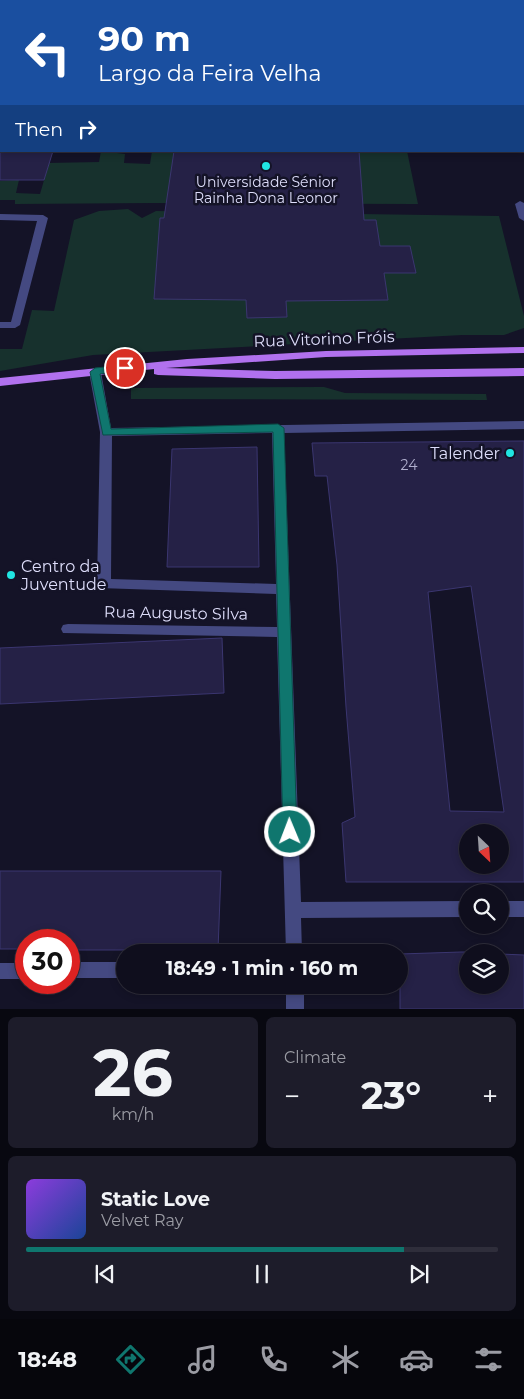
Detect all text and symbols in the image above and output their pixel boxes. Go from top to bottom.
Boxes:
text: 90 m [98,17,191,60]
icon: left [15,20,80,85]
text: Largo da Feira Velha [98,60,321,87]
icon: right [73,115,101,143]
text: Then [15,118,63,141]
marker: Universidade Sénior Rainha Dona Leonor [260,160,272,172]
place label: Universidade Sénior Rainha Dona Leonor [194,173,338,207]
street label: Rua Vitorino Fróis [253,327,395,351]
pin [104,347,146,389]
icon: arrive [111,354,139,382]
place label: Talender [430,444,500,463]
marker: Talender [504,447,516,459]
house number: 24 [401,456,418,474]
place label: Centro da Juventude [20,557,106,594]
marker: Centro da Juventude [5,569,17,581]
street label: Rua Augusto Silva [104,602,248,624]
position arrow [263,805,315,857]
north arrow [459,824,509,874]
map controls [459,824,509,994]
button: search [459,884,509,934]
speed limit sign: 30 [15,929,80,994]
button: layers [459,944,509,994]
text: 18:49 · 1 min · 160 m [166,957,358,980]
text: 26 [93,1033,173,1112]
text: Climate [284,1048,346,1067]
text: 23° [361,1072,421,1119]
text: − [284,1079,300,1113]
text: + [482,1079,498,1113]
text: km/h [112,1105,154,1124]
text: Static Love [101,1188,210,1211]
text: Velvet Ray [101,1211,183,1230]
icon: previous [91,1260,119,1288]
icon: pause [248,1260,276,1288]
icon: next [405,1260,433,1288]
icon: directions [113,1342,148,1377]
icon: music [185,1342,220,1377]
icon: phone [256,1342,291,1377]
icon: climate [328,1342,363,1377]
icon: car [399,1342,434,1377]
icon: filters [471,1342,506,1377]
text: 18:48 [18,1346,77,1373]

